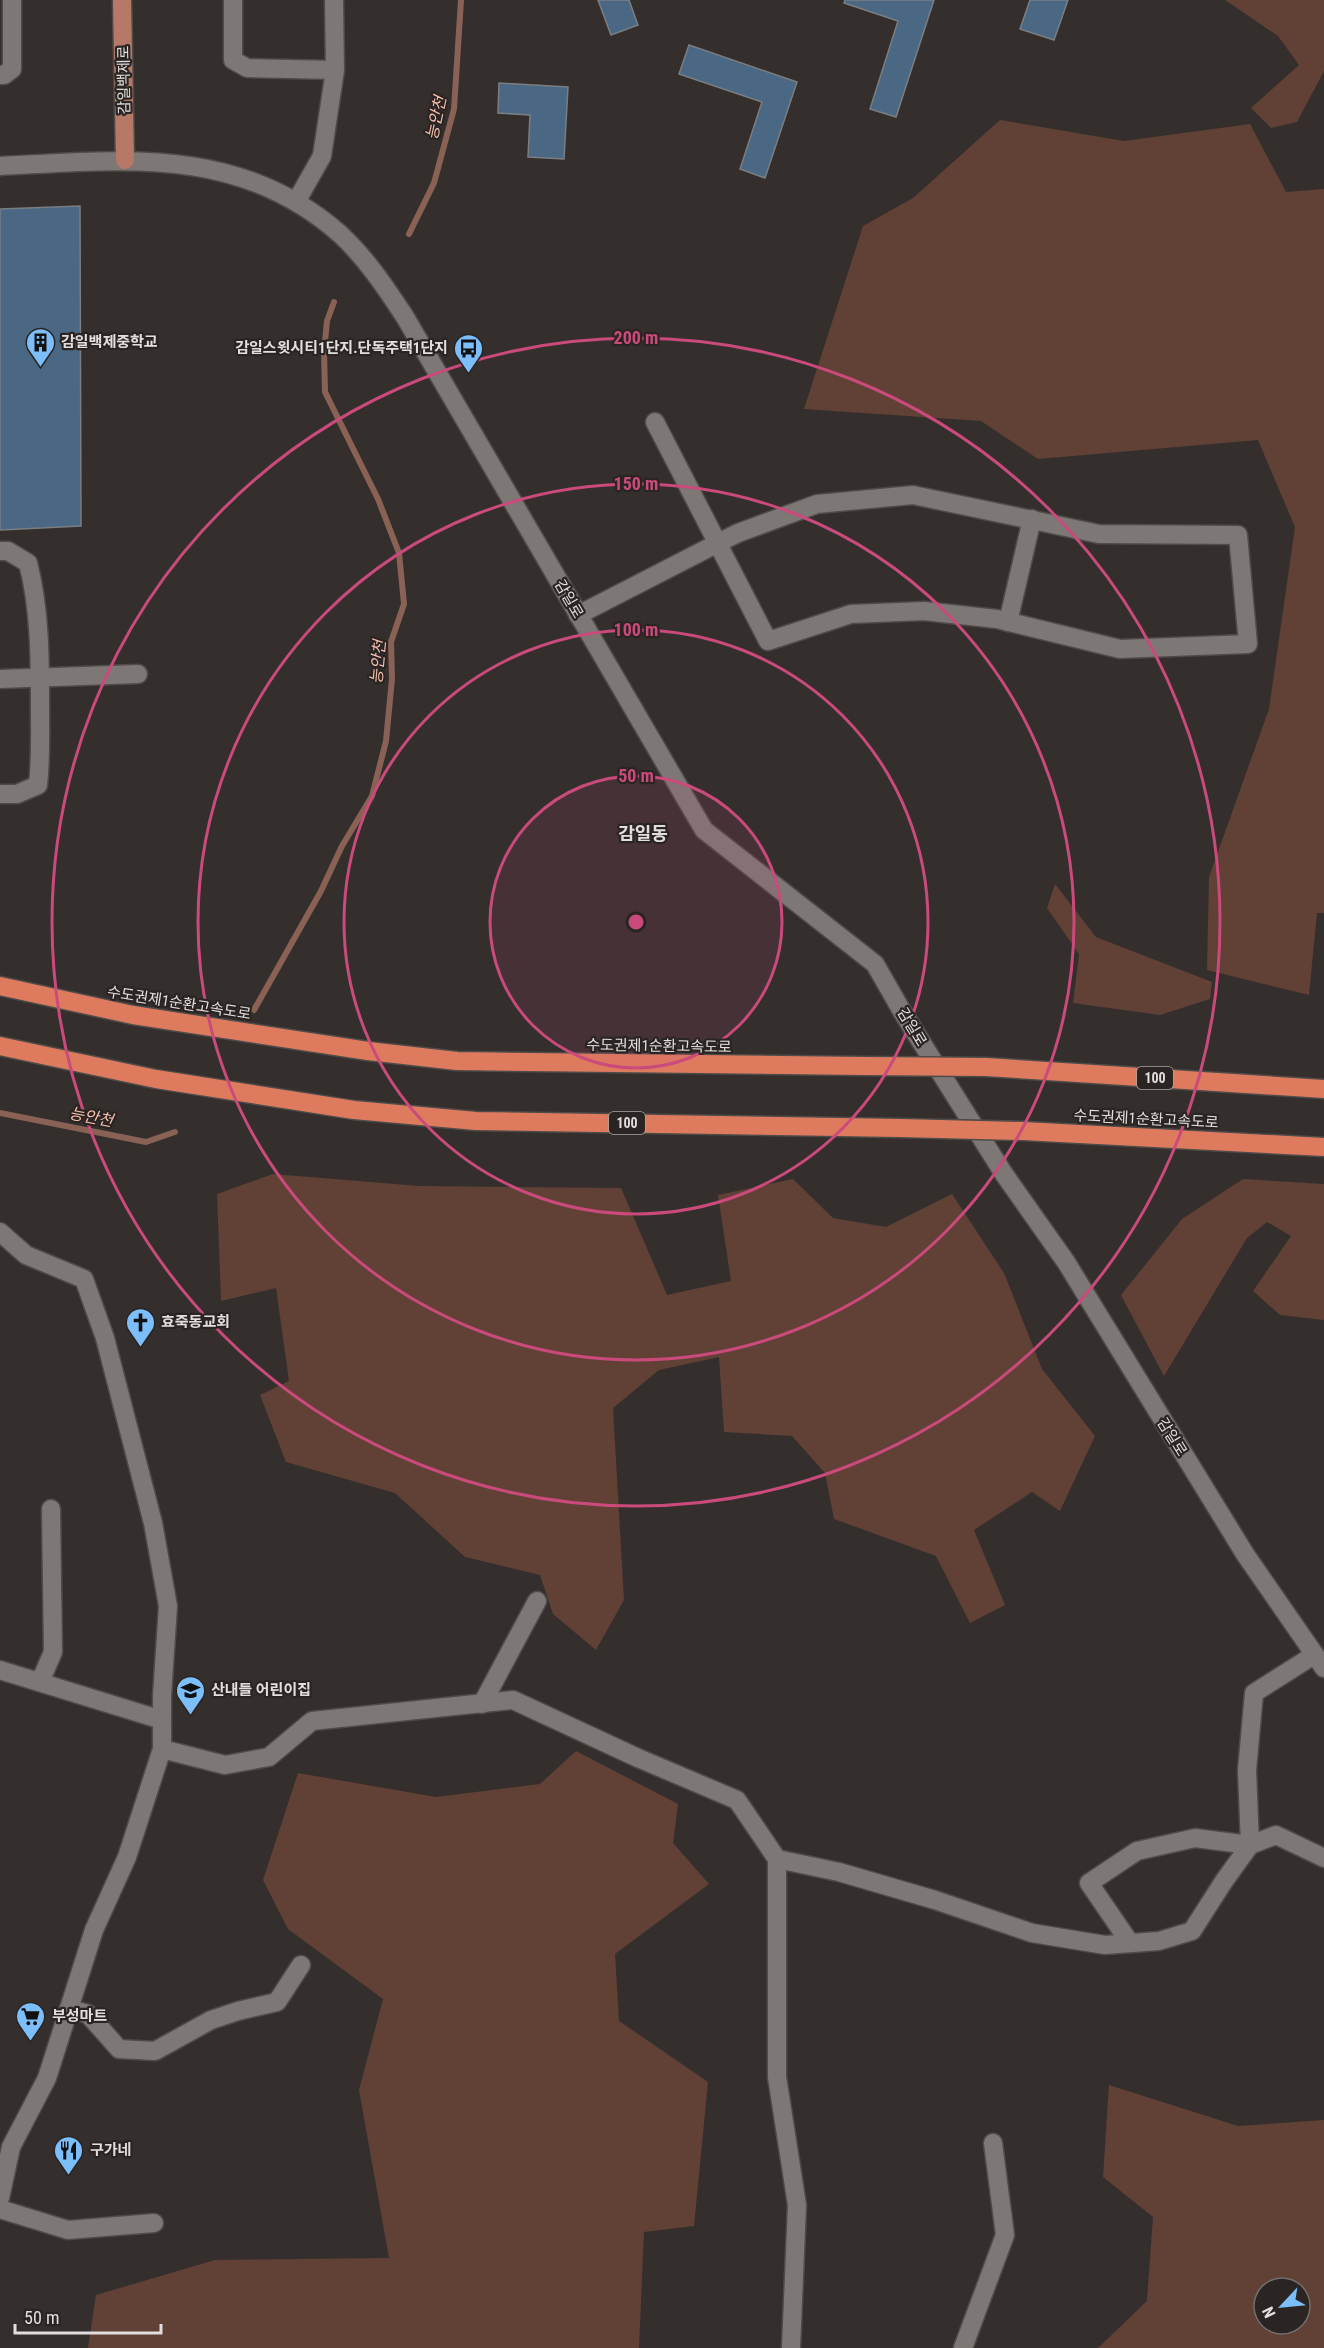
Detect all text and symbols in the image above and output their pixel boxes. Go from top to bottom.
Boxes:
street label: 감일백제로 [114,45,134,115]
water label: 능안천 [422,92,450,142]
building icon: 감일백제중학교 [24,326,56,368]
text: 200 m [614,327,658,348]
bus stop icon: 감일스윗시티1단지.단독주택1단지 [453,332,485,374]
place label: 감일백제중학교 [61,333,158,351]
place label: 감일스윗시티1단지.단독주택1단지 [235,339,448,357]
text: 150 m [614,473,658,494]
street label: 감일로 [551,577,587,621]
text: 100 m [614,619,658,640]
water label: 능안천 [367,637,390,685]
text: 50 m [618,765,654,786]
district label: 감일동 [618,823,668,844]
centre of rings [626,912,646,932]
street label: 수도권제1순환고속도로 [106,983,252,1023]
street label: 감일로 [894,1005,930,1049]
street label: 수도권제1순환고속도로 [586,1036,732,1056]
road number: 100 [1137,1067,1173,1089]
water label: 능안천 [68,1103,117,1131]
street label: 수도권제1순환고속도로 [1073,1106,1219,1132]
road number: 100 [609,1112,645,1134]
church icon: 효죽동교회 [124,1306,156,1348]
place label: 효죽동교회 [161,1313,230,1331]
street label: 감일로 [1153,1415,1191,1459]
school or university icon: 산내들 어린이집 [174,1674,206,1716]
place label: 산내들 어린이집 [211,1681,311,1699]
supermarket icon: 부성마트 [15,2000,47,2042]
place label: 부성마트 [52,2007,107,2025]
restaurant icon: 구가네 [53,2134,85,2176]
place label: 구가네 [90,2141,131,2159]
north arrow [1252,2276,1312,2336]
scale bar [15,2297,160,2335]
text: N [1258,2304,1280,2321]
text: 50 m [24,2307,59,2328]

